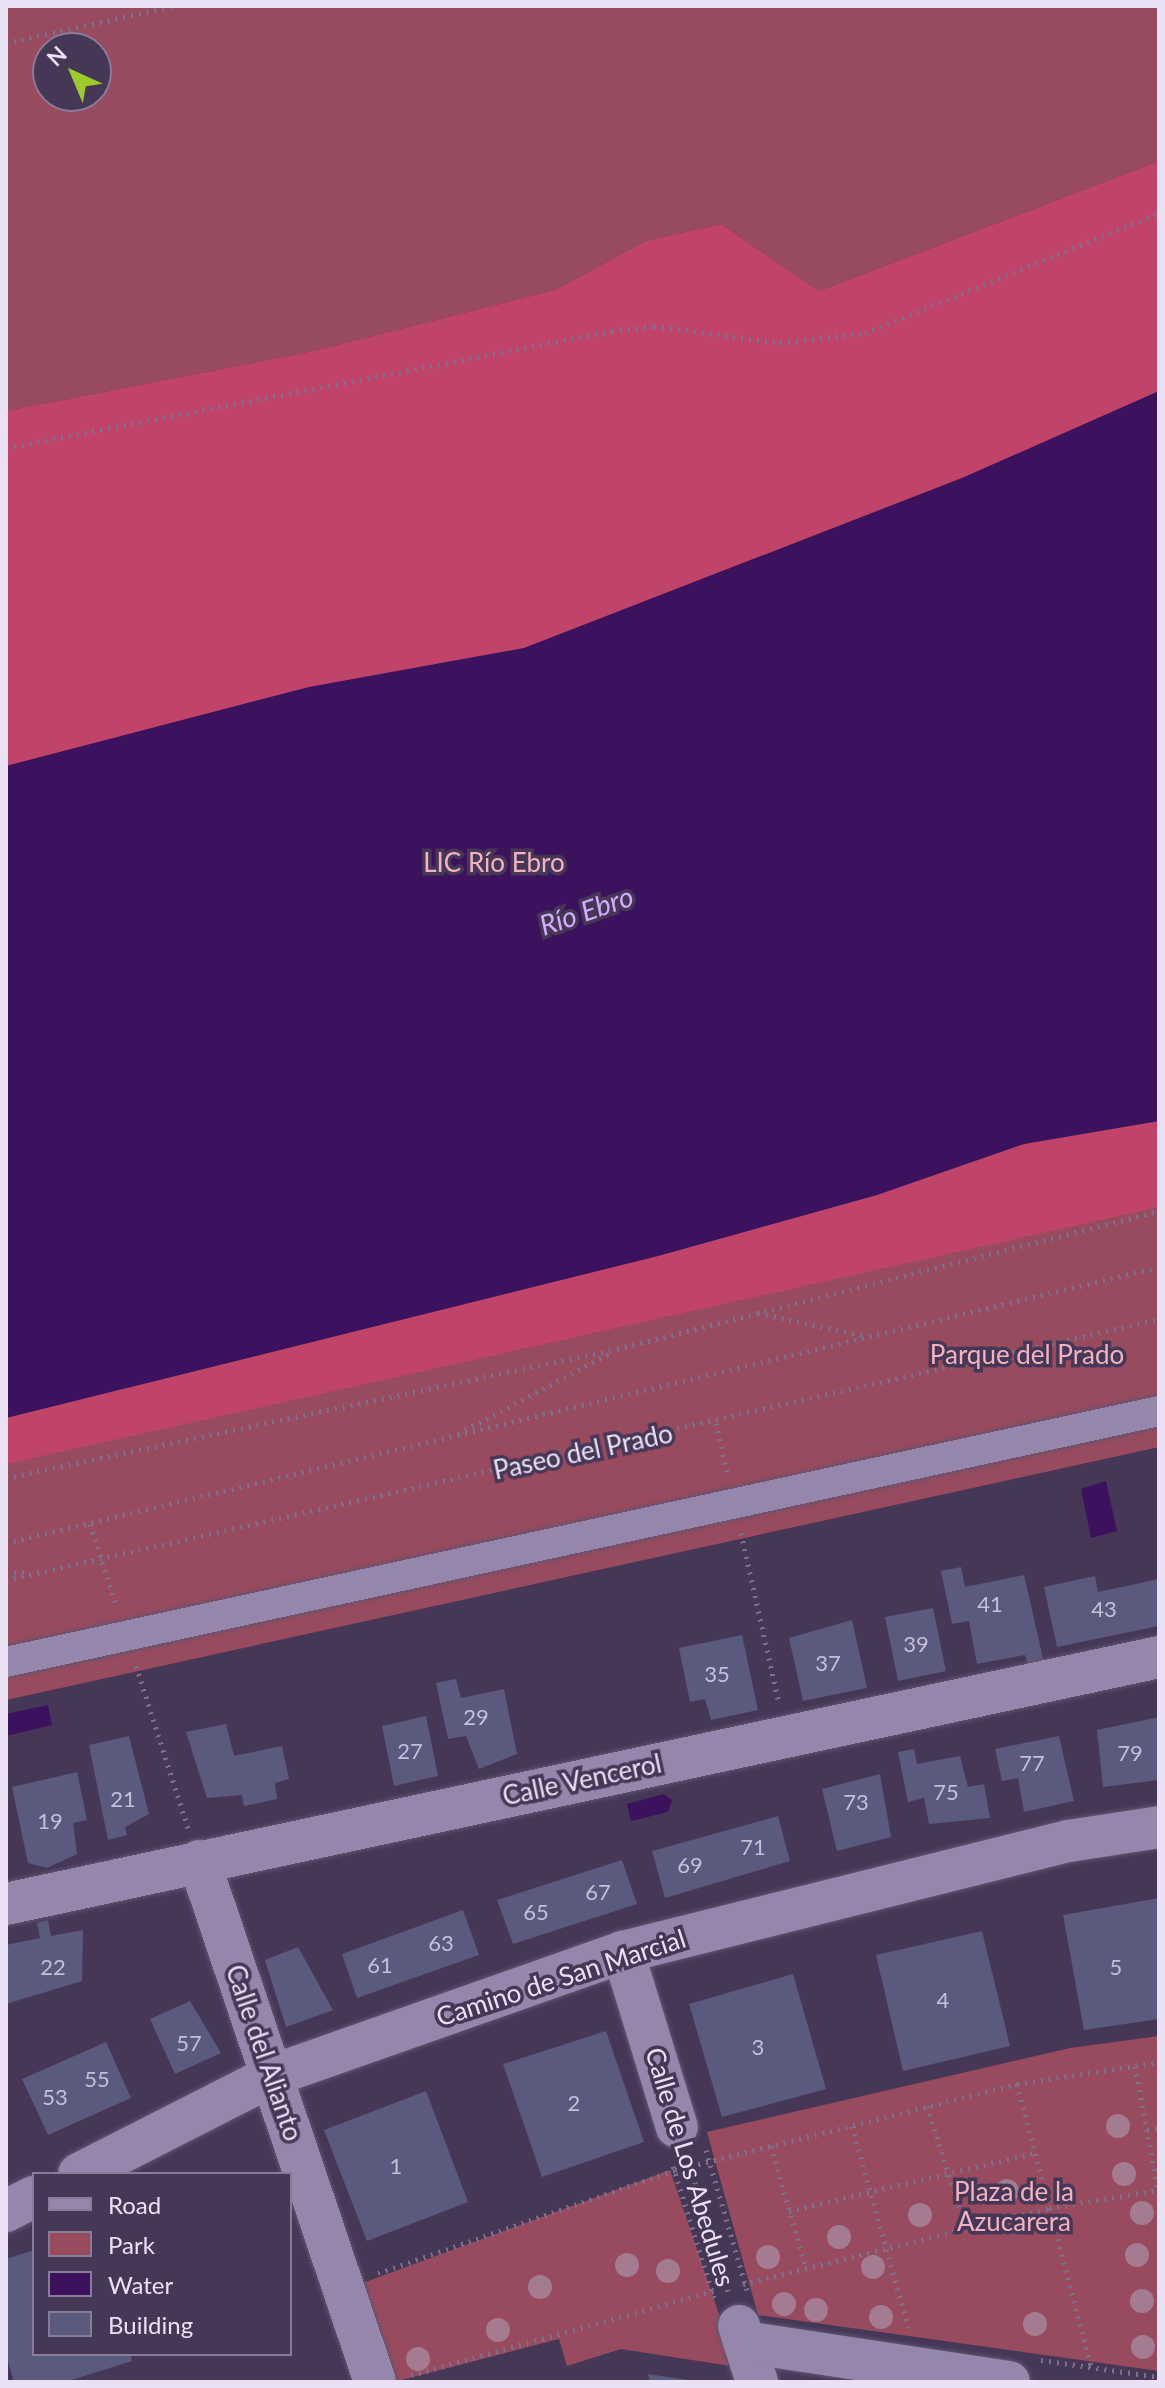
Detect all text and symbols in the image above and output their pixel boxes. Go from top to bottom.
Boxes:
north arrow [32,32,112,112]
text: N [41,40,72,71]
park label: LIC Río Ebro [423,847,565,879]
water label: Río Ebro [535,878,637,942]
park label: Parque del Prado [930,1339,1124,1371]
street label: Paseo del Prado [491,1418,675,1486]
house number: 41 [977,1591,1003,1617]
house number: 43 [1091,1596,1117,1622]
house number: 39 [903,1631,929,1657]
house number: 37 [815,1650,841,1676]
house number: 35 [704,1661,730,1687]
house number: 29 [463,1704,489,1730]
house number: 27 [397,1738,423,1764]
house number: 79 [1117,1740,1143,1766]
street label: Calle Vencerol [499,1748,665,1812]
house number: 77 [1019,1750,1045,1776]
house number: 75 [933,1779,959,1805]
house number: 21 [110,1786,136,1812]
house number: 73 [843,1789,869,1815]
house number: 19 [37,1808,63,1834]
house number: 71 [740,1834,766,1860]
house number: 69 [677,1852,703,1878]
house number: 67 [585,1879,611,1905]
house number: 65 [523,1899,549,1925]
street label: Camino de San Marcial [432,1923,690,2033]
house number: 63 [428,1930,454,1956]
house number: 61 [367,1952,393,1978]
house number: 22 [40,1954,66,1980]
house number: 5 [1110,1954,1122,1980]
street label: Calle del Alianto [219,1960,309,2146]
house number: 4 [937,1987,949,2013]
house number: 57 [176,2030,202,2056]
house number: 3 [752,2034,764,2060]
street label: Calle de Los Abedules [639,2043,741,2291]
house number: 55 [84,2066,110,2092]
house number: 53 [42,2084,68,2110]
house number: 2 [568,2090,580,2116]
house number: 1 [390,2153,402,2179]
legend [32,2172,292,2356]
park label: Plaza de la Azucarera [954,2176,1074,2238]
text: Road [108,2190,161,2219]
text: Park [108,2230,155,2259]
text: Water [108,2270,173,2299]
text: Building [108,2310,193,2339]

